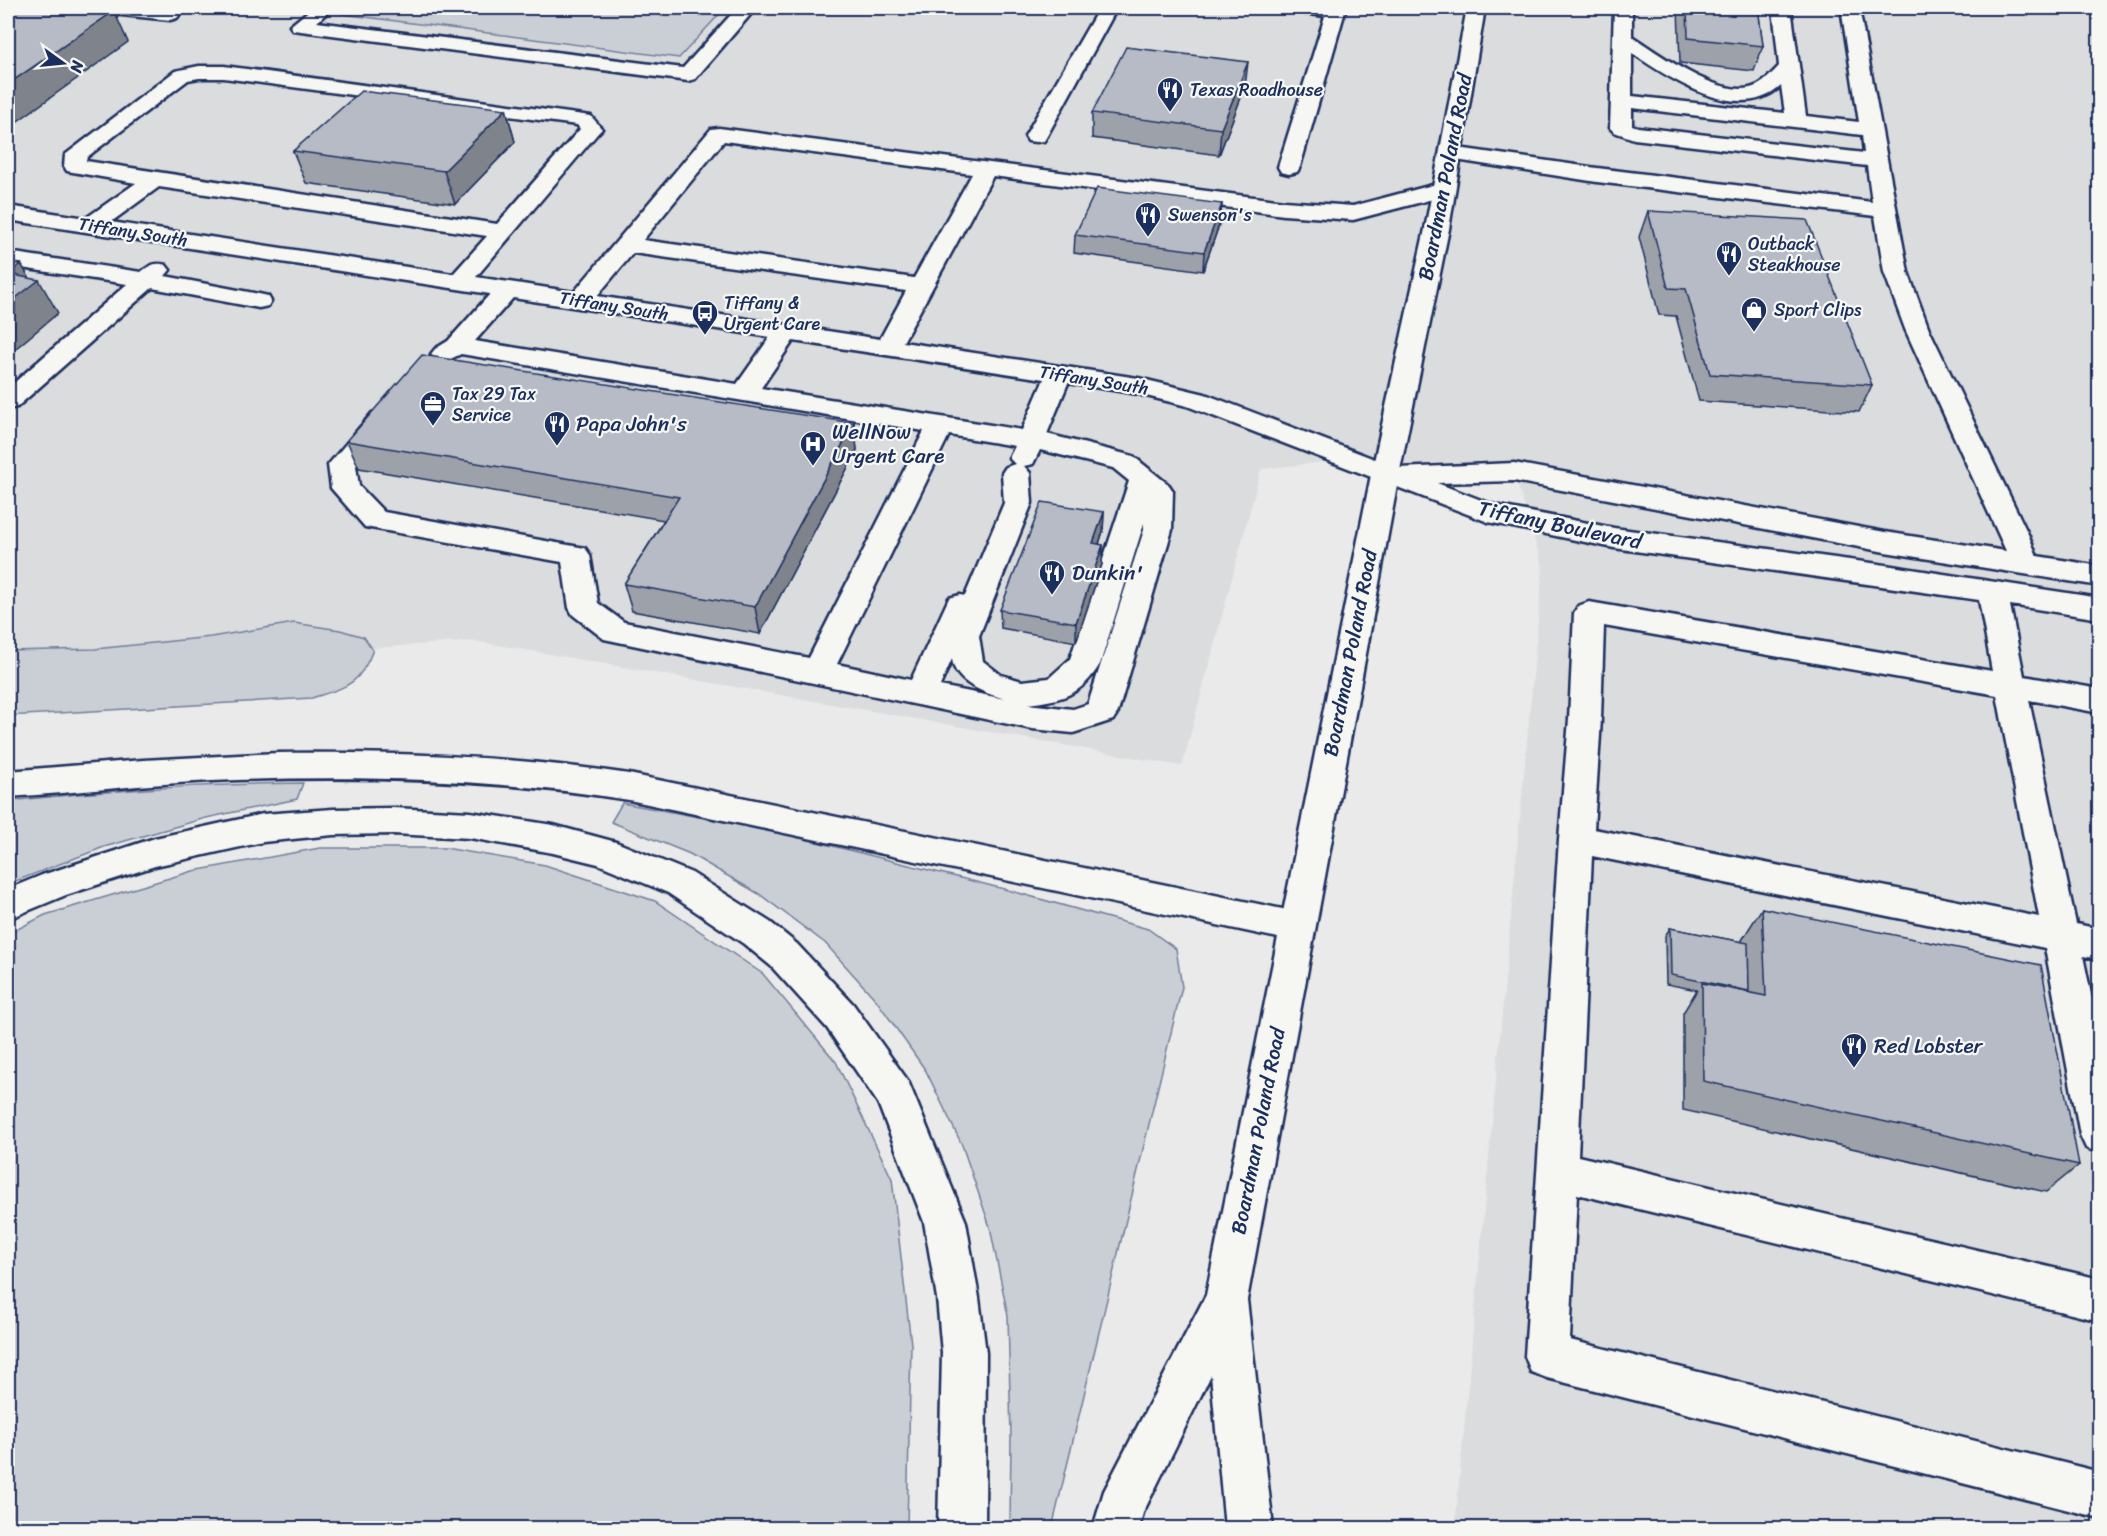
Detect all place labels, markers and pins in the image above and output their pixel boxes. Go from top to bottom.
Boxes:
place label: Texas Roadhouse [1190,74,1323,106]
restaurant icon: Texas Roadhouse [1155,75,1185,113]
place label: Swenson's [1168,199,1253,231]
restaurant icon: Swenson's [1133,200,1163,238]
place label: Outback Steakhouse [1748,228,1841,281]
restaurant icon: Outback Steakhouse [1714,239,1744,277]
place label: Tiffany & Urgent Care [724,287,821,340]
place label: Sport Clips [1774,294,1862,326]
shop icon: Sport Clips [1739,295,1769,333]
bus stop icon: Tiffany & Urgent Care [690,298,720,336]
place label: Tax 29 Tax Service [452,378,537,431]
office icon: Tax 29 Tax Service [418,389,448,427]
place label: Papa John's [576,405,687,443]
restaurant icon: Papa John's [542,409,572,447]
place label: WellNow Urgent Care [832,413,944,475]
hospital icon: WellNow Urgent Care [798,429,828,467]
place label: Dunkin' [1072,554,1143,592]
restaurant icon: Dunkin' [1037,558,1067,596]
place label: Red Lobster [1874,1027,1984,1065]
restaurant icon: Red Lobster [1839,1031,1869,1069]

